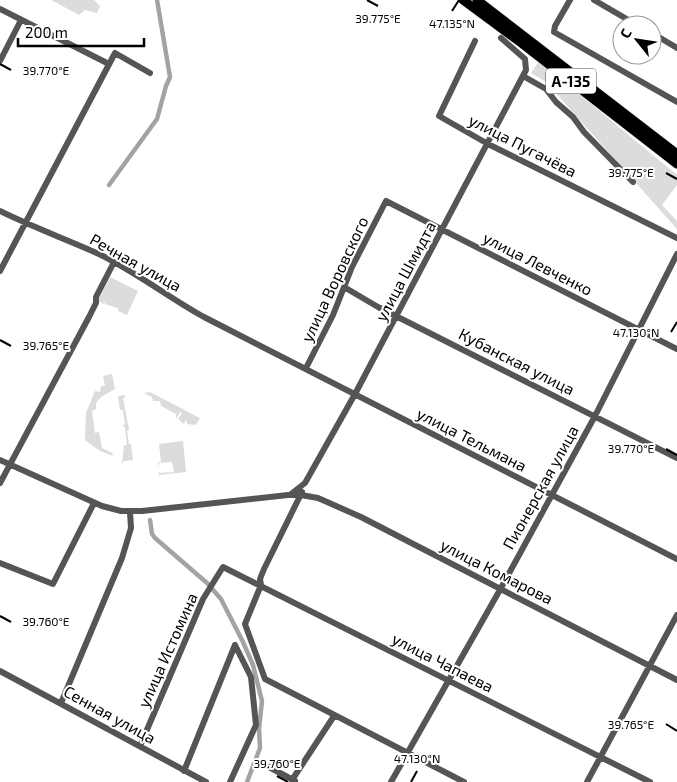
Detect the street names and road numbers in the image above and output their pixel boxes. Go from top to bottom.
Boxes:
road number: А-135 [546,68,596,94]
street label: улица Пугачёва [465,110,580,181]
street label: улица Воровского [297,213,372,345]
street label: улица Шмидта [371,218,440,325]
street label: улица Левченко [480,227,596,300]
street label: Речная улица [86,229,185,296]
street label: Кубанская улица [455,324,578,399]
street label: улица Тельмана [414,403,530,476]
street label: Пионерская улица [498,422,583,553]
street label: улица Комарова [437,534,556,608]
street label: улица Истомина [133,590,202,711]
street label: улица Чапаева [389,628,497,697]
street label: Сенная улица [60,681,159,748]

